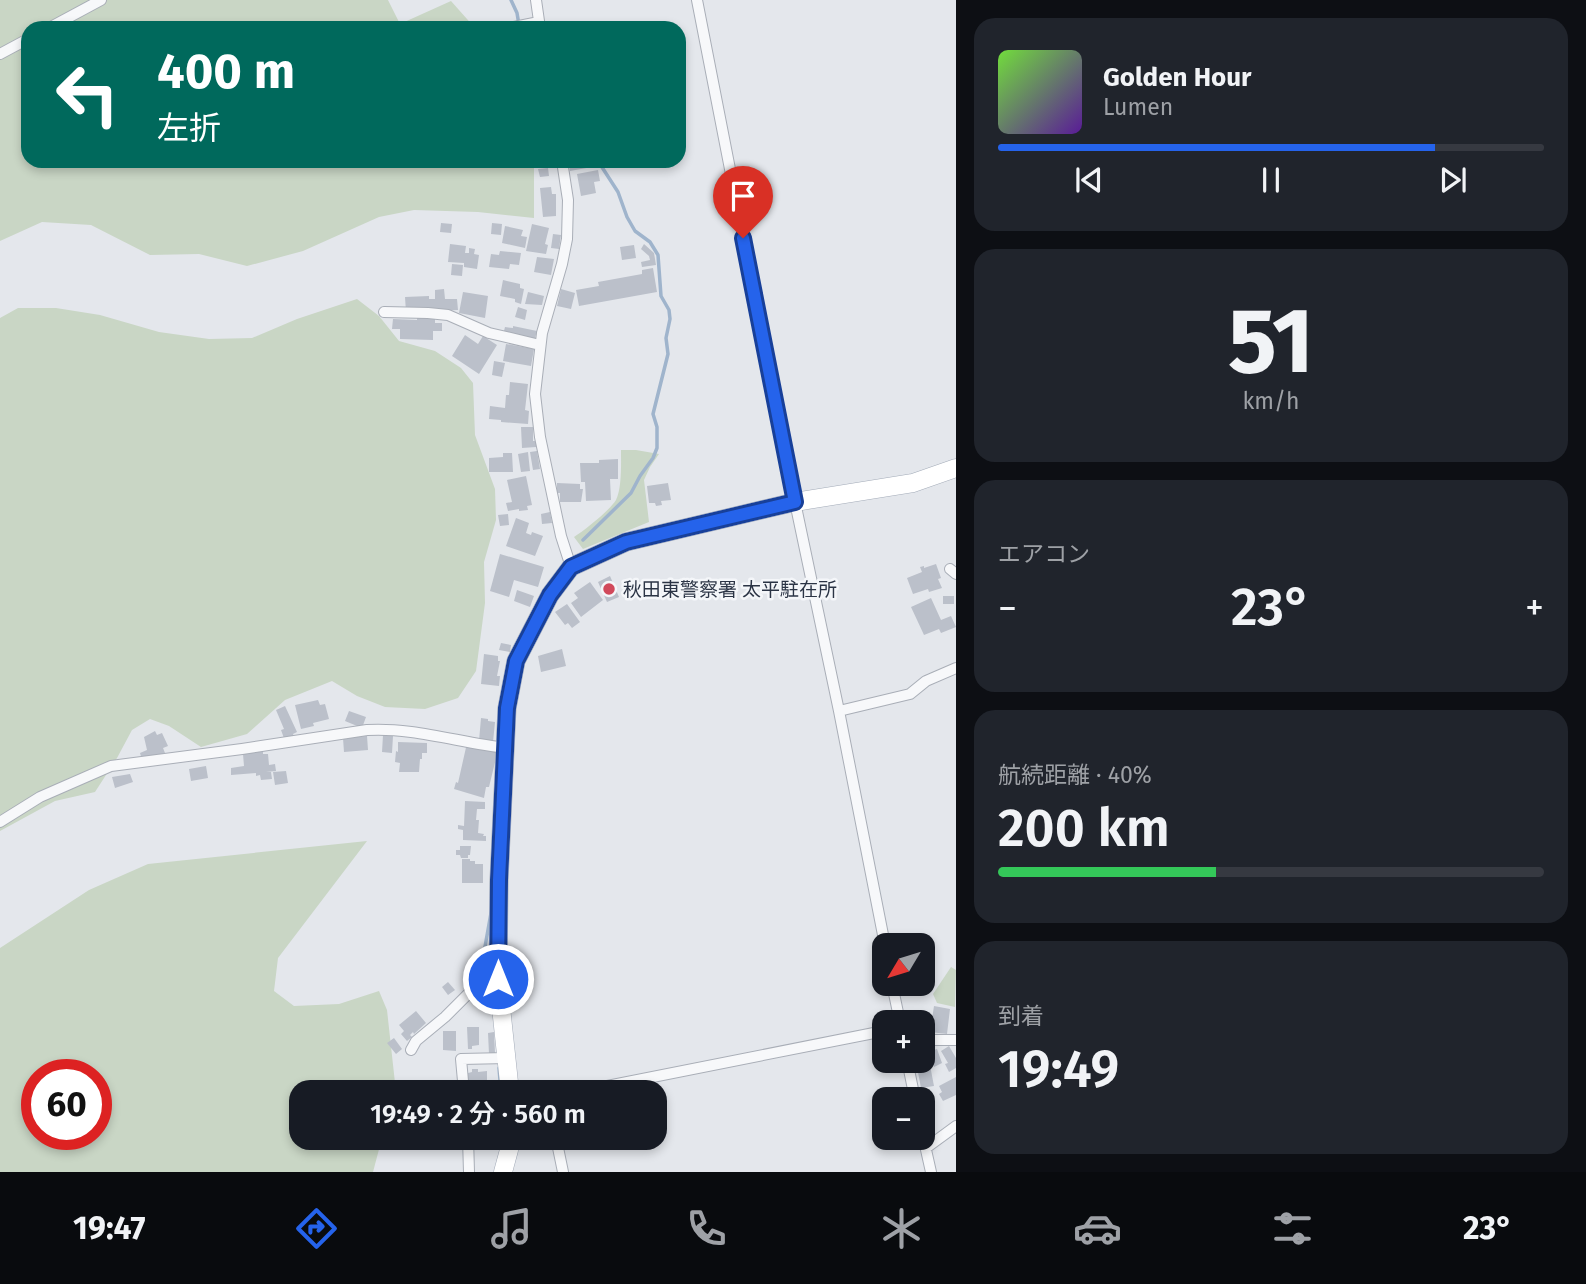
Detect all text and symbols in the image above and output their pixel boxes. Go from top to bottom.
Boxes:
text: 400 m [157,42,295,101]
icon: left [42,49,133,140]
text: Golden Hour [1103,62,1251,93]
text: Lumen [1103,93,1173,121]
text: 左折 [157,109,221,147]
icon: previous [1070,161,1108,199]
icon: pause [1252,161,1290,199]
icon: next [1434,161,1472,199]
pin [713,166,773,238]
icon: arrive [724,177,762,215]
text: 51 [1228,287,1314,396]
text: km/h [1243,387,1299,415]
text: エアコン [998,540,1090,568]
text: 23° [1231,576,1311,639]
place label: 秋田東警察署 太平駐在所 [623,578,837,601]
marker: 秋田東警察署 太平駐在所 [601,581,617,597]
text: − [998,585,1017,631]
text: + [1525,585,1544,631]
text: 航続距離 · 40% [998,761,1152,789]
text: 200 km [998,797,1170,860]
north arrow [872,933,934,996]
map controls [872,933,935,1150]
position arrow [461,942,535,1016]
text: 到着 [998,1002,1044,1030]
button: + [872,1010,935,1073]
text: 19:49 [998,1038,1119,1101]
speed limit sign: 60 [21,1059,112,1150]
button: − [872,1087,935,1150]
text: 19:49 · 2 分 · 560 m [370,1099,586,1130]
icon: directions [292,1204,341,1253]
icon: music [487,1204,536,1253]
icon: phone [682,1204,731,1253]
icon: climate [877,1204,926,1253]
icon: car [1073,1204,1122,1253]
icon: filters [1268,1204,1317,1253]
text: 19:47 [73,1209,146,1247]
text: 23° [1463,1209,1513,1247]

